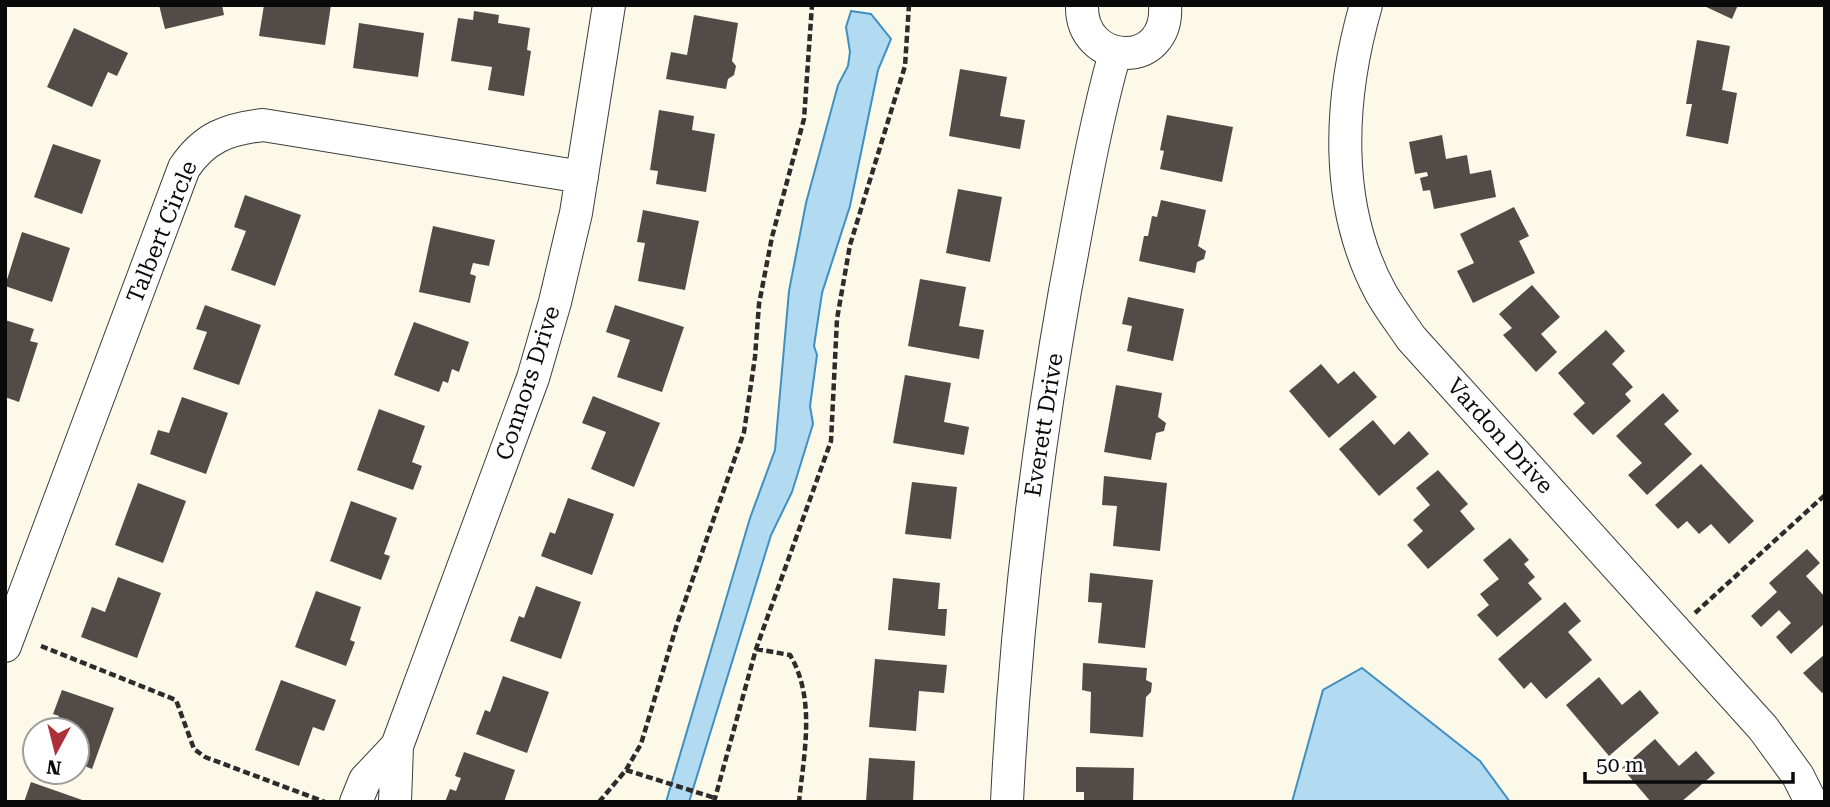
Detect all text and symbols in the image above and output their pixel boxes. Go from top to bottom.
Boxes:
street label: Talbert Circle [121,157,203,307]
street label: Connors Drive [490,302,566,464]
street label: Everett Drive [1019,351,1069,499]
street label: Vardon Drive [1441,373,1559,499]
north arrow [21,716,91,786]
scale bar [1585,740,1793,784]
text: 50 m [1596,753,1644,777]
text: N [45,755,63,780]

